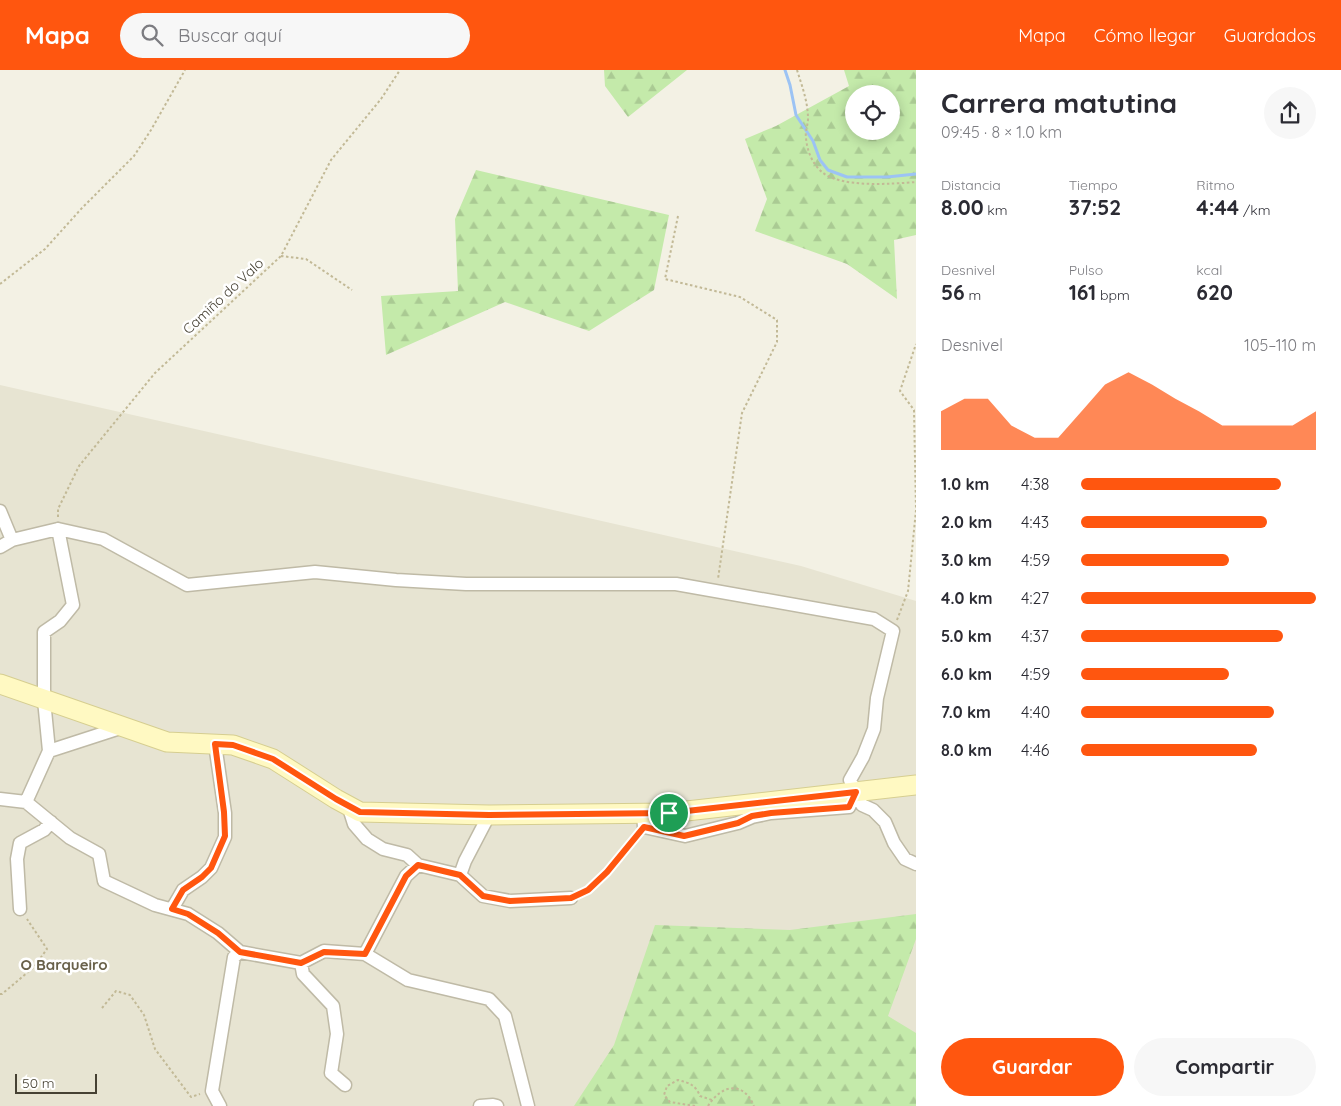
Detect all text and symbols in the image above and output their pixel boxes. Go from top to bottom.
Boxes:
search box [120,13,470,58]
text: Mapa [25,20,90,50]
icon: search [138,21,166,49]
text: Buscar aquí [178,23,282,47]
text: Mapa [1018,24,1066,47]
text: Cómo llegar [1094,24,1196,47]
text: Guardados [1224,24,1316,47]
map controls [845,85,900,140]
button: locate [845,85,900,140]
text: Carrera matutina [941,85,1177,120]
button: share [1264,87,1316,139]
text: 09:45 · 8 × 1.0 km [941,122,1062,142]
text: Distancia [941,176,1001,194]
text: Tiempo [1069,176,1118,194]
text: Ritmo [1196,176,1235,194]
text: 8.00 [941,194,984,220]
text: 37:52 [1069,194,1121,220]
text: 4:44 [1196,194,1239,220]
text: km [984,201,1008,219]
text: /km [1239,201,1271,219]
street label: Camiño do Valo [179,254,267,338]
text: Desnivel [941,261,995,279]
text: Pulso [1069,261,1103,279]
text: kcal [1196,261,1222,279]
text: 56 [941,279,965,305]
text: 161 [1069,279,1096,305]
text: 620 [1196,279,1233,305]
text: m [965,286,981,304]
text: bpm [1096,286,1130,304]
text: Desnivel [941,335,1003,355]
text: 105–110 m [1244,335,1316,355]
text: 1.0 km [941,474,989,494]
text: 4:38 [1021,474,1049,494]
text: 2.0 km [941,512,992,532]
text: 4:43 [1021,512,1049,532]
text: 3.0 km [941,550,992,570]
text: 4:59 [1021,550,1050,570]
text: 4.0 km [941,588,993,608]
text: 4:27 [1021,588,1049,608]
text: 5.0 km [941,626,992,646]
text: 4:37 [1021,626,1049,646]
text: 6.0 km [941,664,992,684]
text: 4:59 [1021,664,1050,684]
text: 7.0 km [941,702,991,722]
text: 4:40 [1021,702,1050,722]
text: 8.0 km [941,740,992,760]
text: 4:46 [1021,740,1049,760]
pin [648,792,690,834]
icon: arrive [655,799,683,827]
district label: O Barqueiro [20,955,108,974]
button: Guardar [941,1038,1124,1096]
button: Compartir [1134,1038,1316,1096]
scale bar [15,1071,98,1094]
text: 50 m [22,1074,55,1092]

